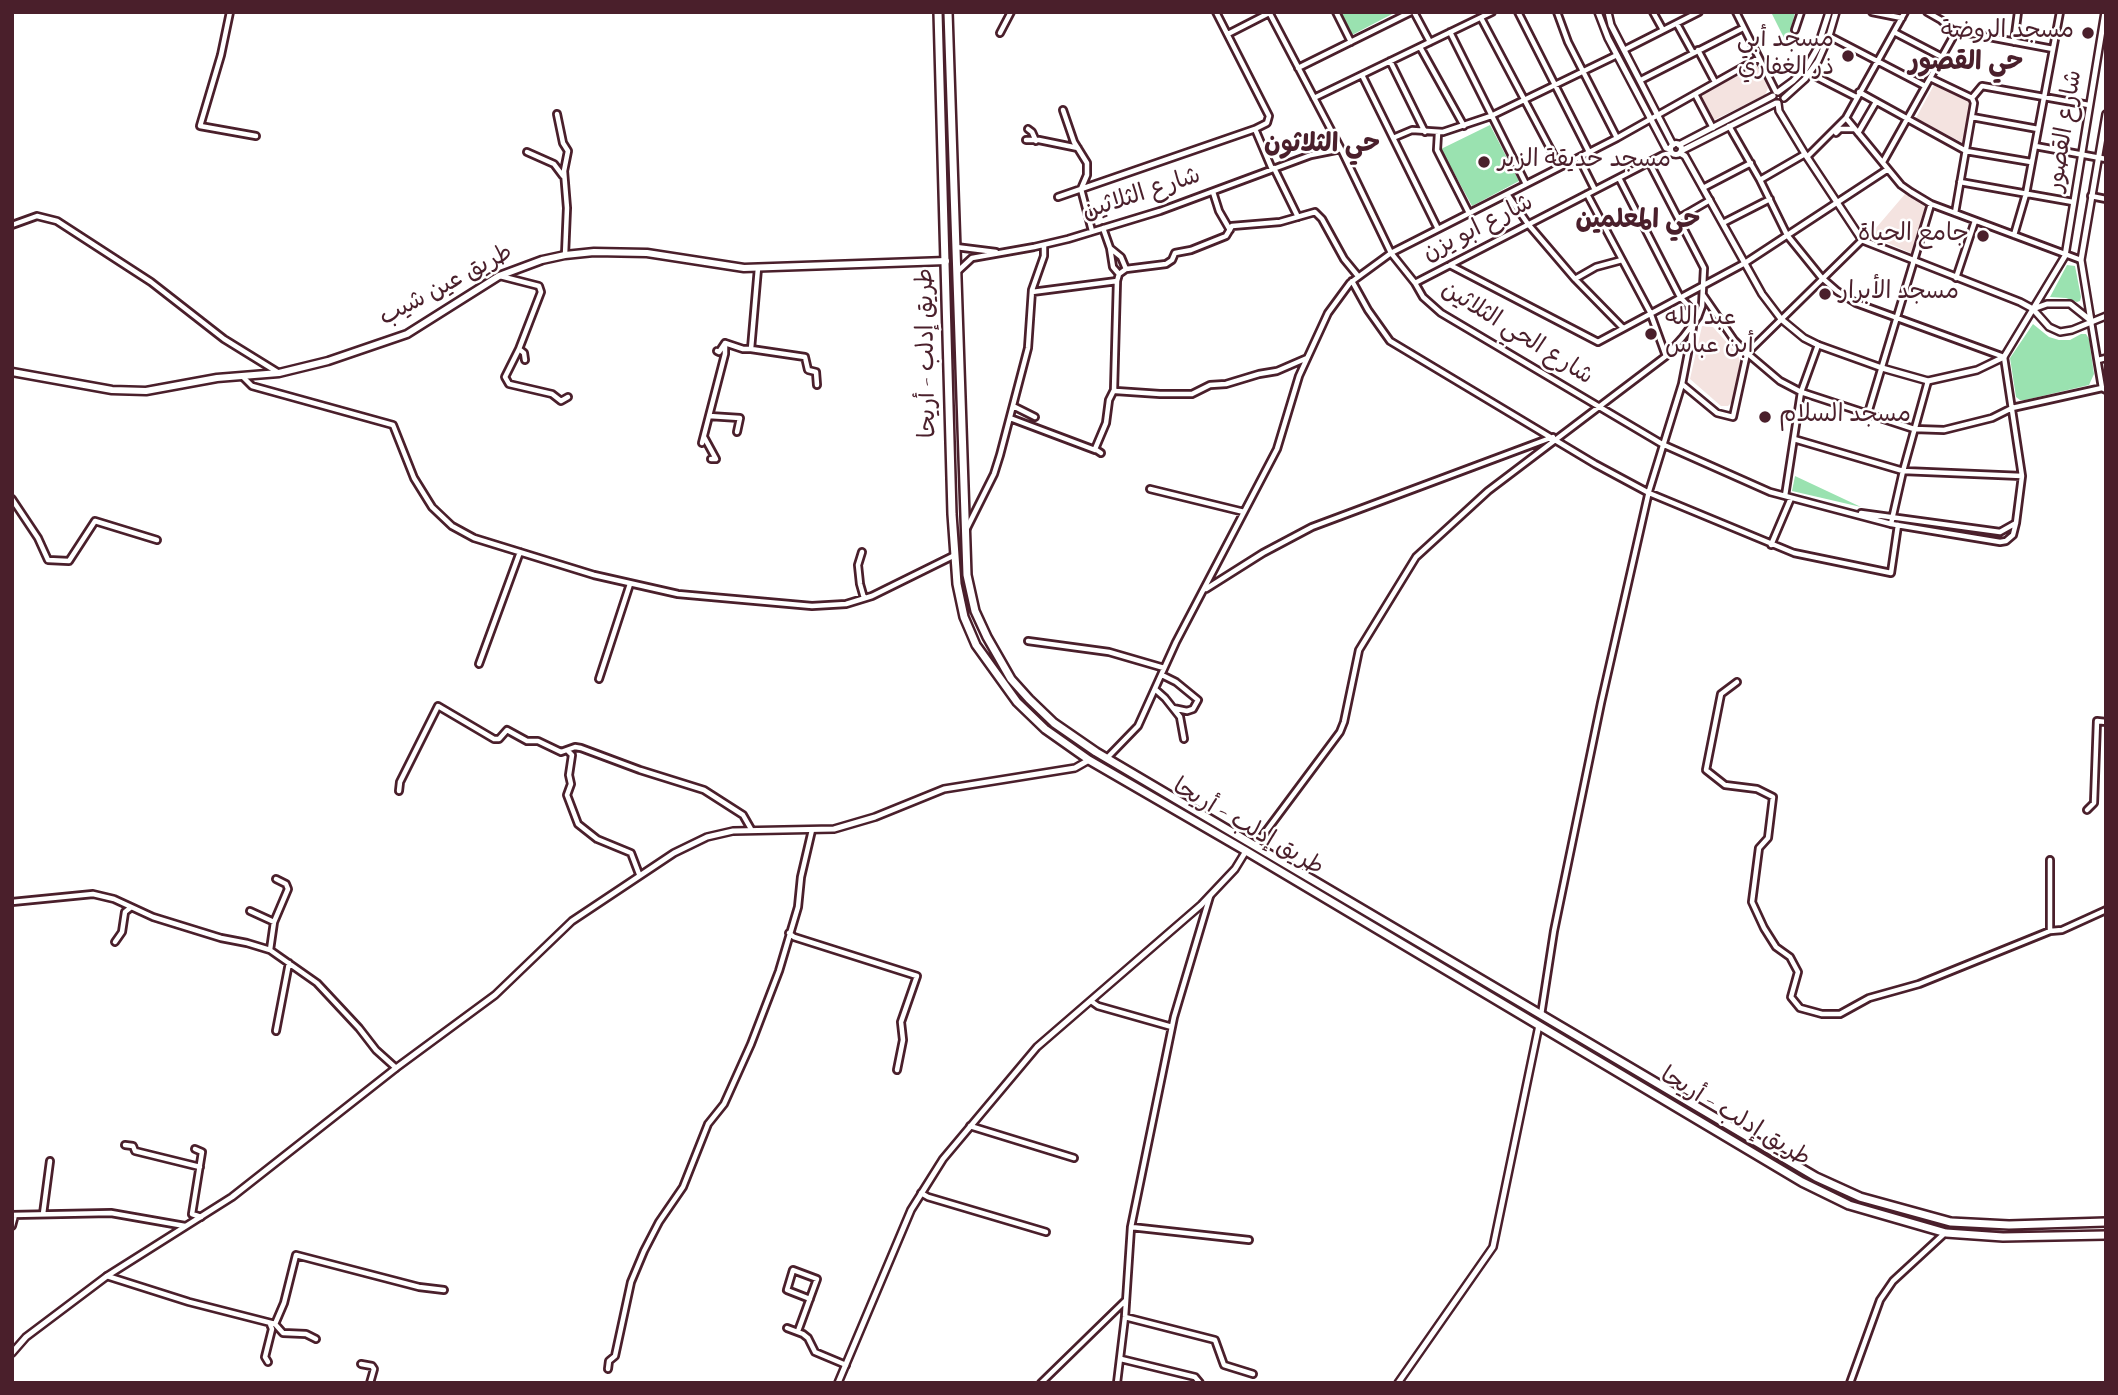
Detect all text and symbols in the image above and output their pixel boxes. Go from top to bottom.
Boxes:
place label: مسجد الروضة [1941,19,2074,47]
marker: مسجد الروضة [2080,25,2096,41]
place label: مسجد أبي ذر الغفاري [1737,28,1834,84]
marker: مسجد أبي ذر الغفاري [1840,48,1856,64]
district label: حي القصور [1909,49,2023,81]
street label: شارع القصور [2043,68,2091,194]
district label: حي الثلاثون [1264,131,1380,163]
place label: مسجد حديقة الزير [1498,148,1671,176]
marker: مسجد حديقة الزير [1476,154,1492,170]
street label: شارع الثلاثين [1079,163,1205,229]
street label: شارع ابو يزن [1419,190,1539,270]
district label: حي المعلمين [1576,207,1700,239]
place label: جامع الحياة [1858,222,1969,250]
marker: جامع الحياة [1975,228,1991,244]
street label: طريق عين شيب [375,240,519,334]
street label: طريق إدلب - أريحا [913,268,945,438]
street label: شارع الحي الثلاثين [1435,277,1597,393]
place label: مسجد الأبرار [1839,280,1959,308]
marker: مسجد الأبرار [1817,286,1833,302]
place label: عبد الله أبن عباس [1665,306,1754,362]
marker: عبد الله أبن عباس [1643,326,1659,342]
place label: مسجد السلام [1779,403,1911,431]
marker: مسجد السلام [1757,409,1773,425]
street label: طريق إدلب - أريحا [1166,774,1328,884]
street label: طريق إدلب - أريحا [1654,1063,1814,1175]

